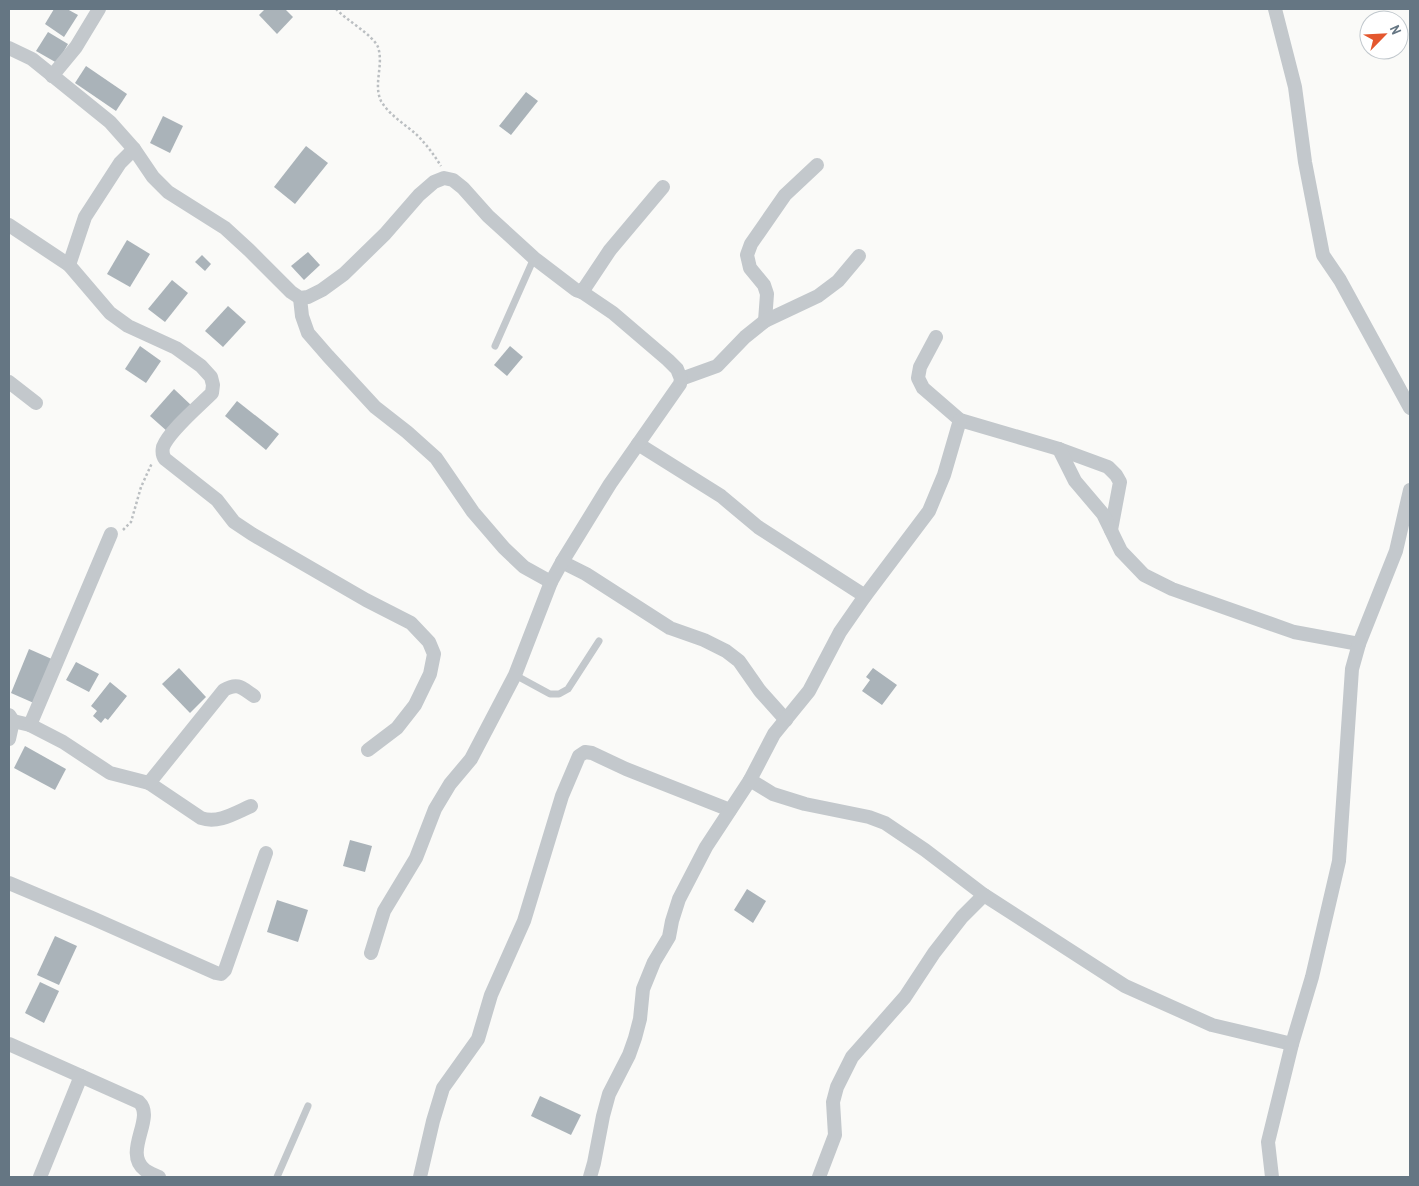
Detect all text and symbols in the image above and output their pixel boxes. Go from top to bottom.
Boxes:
north arrow [1359,10,1409,60]
text: N [1386,22,1406,37]

